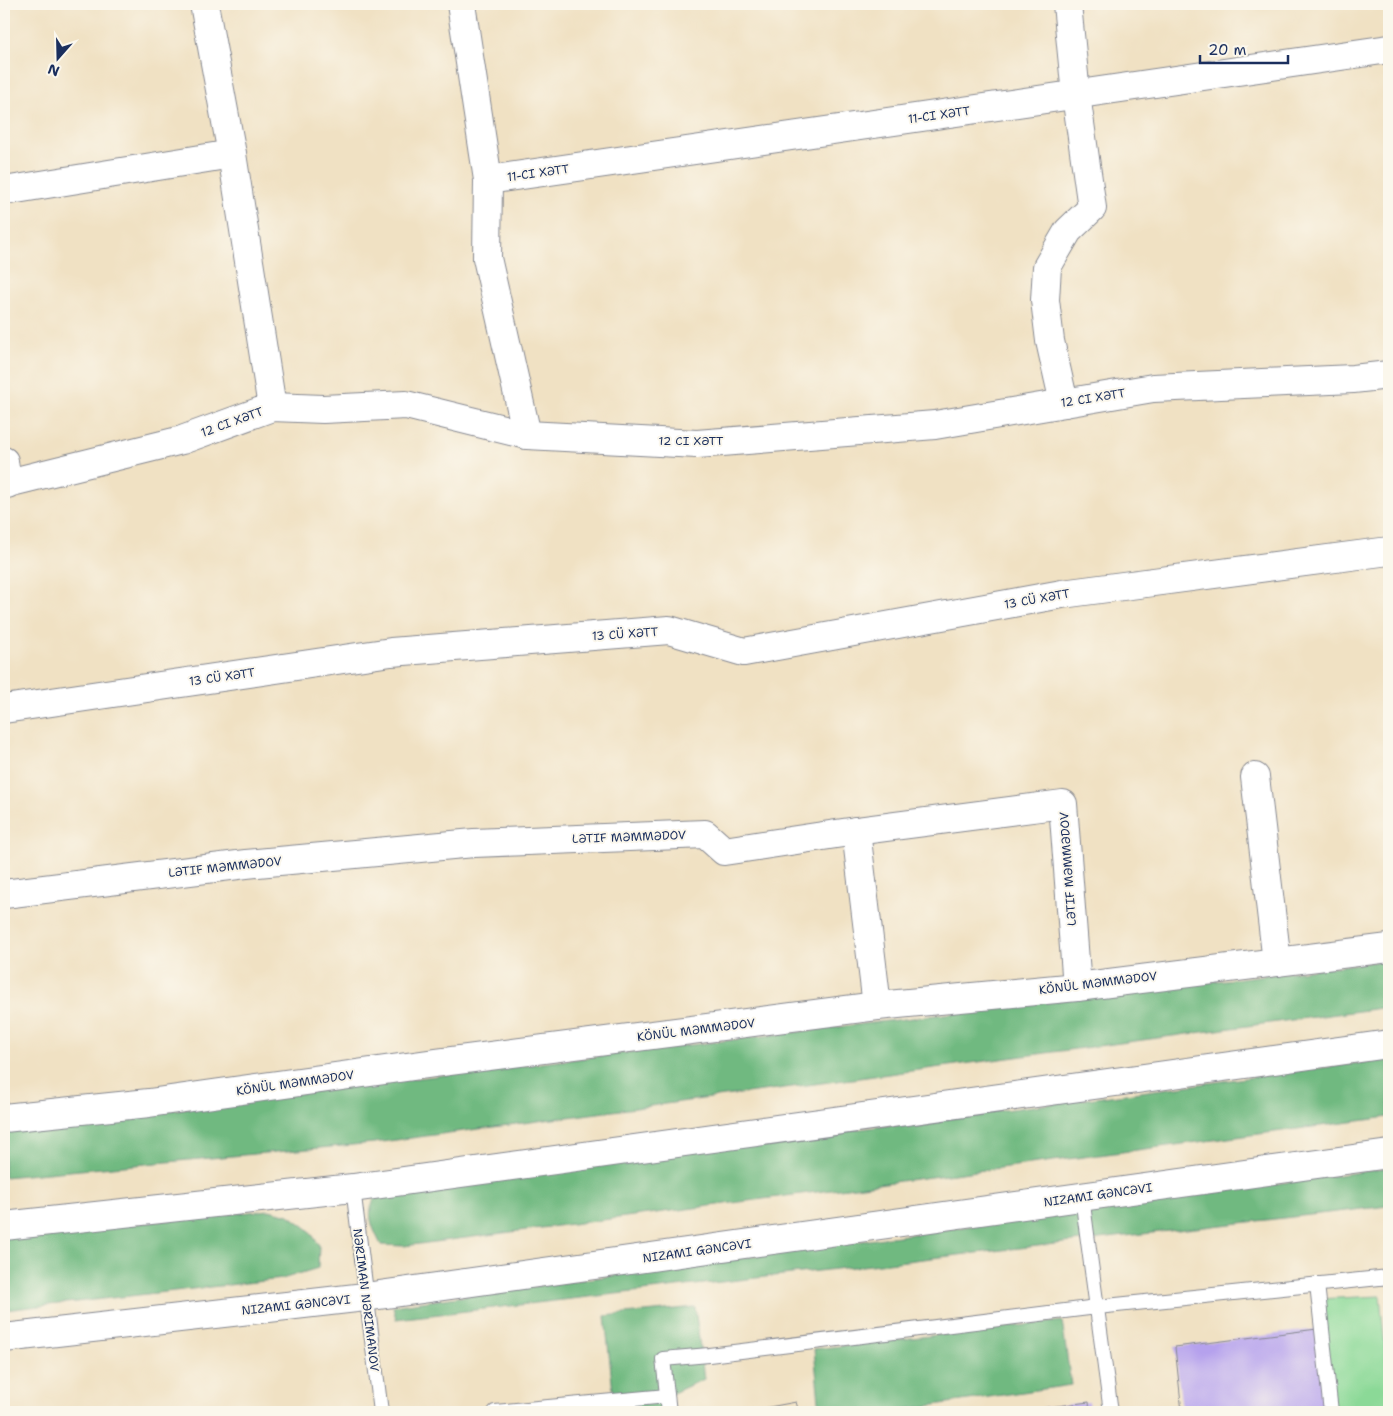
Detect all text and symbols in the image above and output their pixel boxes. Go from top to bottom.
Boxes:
north arrow [32,32,82,82]
scale bar [1200,32,1288,64]
text: 20 m [1208,40,1247,60]
text: N [45,60,62,81]
street label: 11-CI XƏTT [907,103,972,127]
street label: 11-CI XƏTT [506,161,571,185]
street label: 12 CI XƏTT [1060,385,1127,411]
street label: 12 CI XƏTT [199,403,266,441]
street label: 12 CI XƏTT [658,433,724,449]
street label: 13 CÜ XƏTT [1003,585,1072,613]
street label: 13 CÜ XƏTT [591,624,659,644]
street label: 13 CÜ XƏTT [188,664,257,690]
street label: LƏTIF MƏMMƏDOV [1056,812,1080,926]
street label: LƏTIF MƏMMƏDOV [572,827,686,847]
street label: LƏTIF MƏMMƏDOV [167,853,283,881]
street label: KÖNÜL MƏMMƏDOV [1038,968,1158,998]
street label: KÖNÜL MƏMMƏDOV [636,1015,756,1045]
street label: KÖNÜL MƏMMƏDOV [235,1067,355,1099]
street label: NIZAMI GƏNCƏVI [1043,1179,1154,1211]
street label: NƏRIMAN NƏRIMANOV [349,1228,383,1372]
street label: NIZAMI GƏNCƏVI [642,1235,753,1267]
street label: NIZAMI GƏNCƏVI [241,1291,352,1319]

